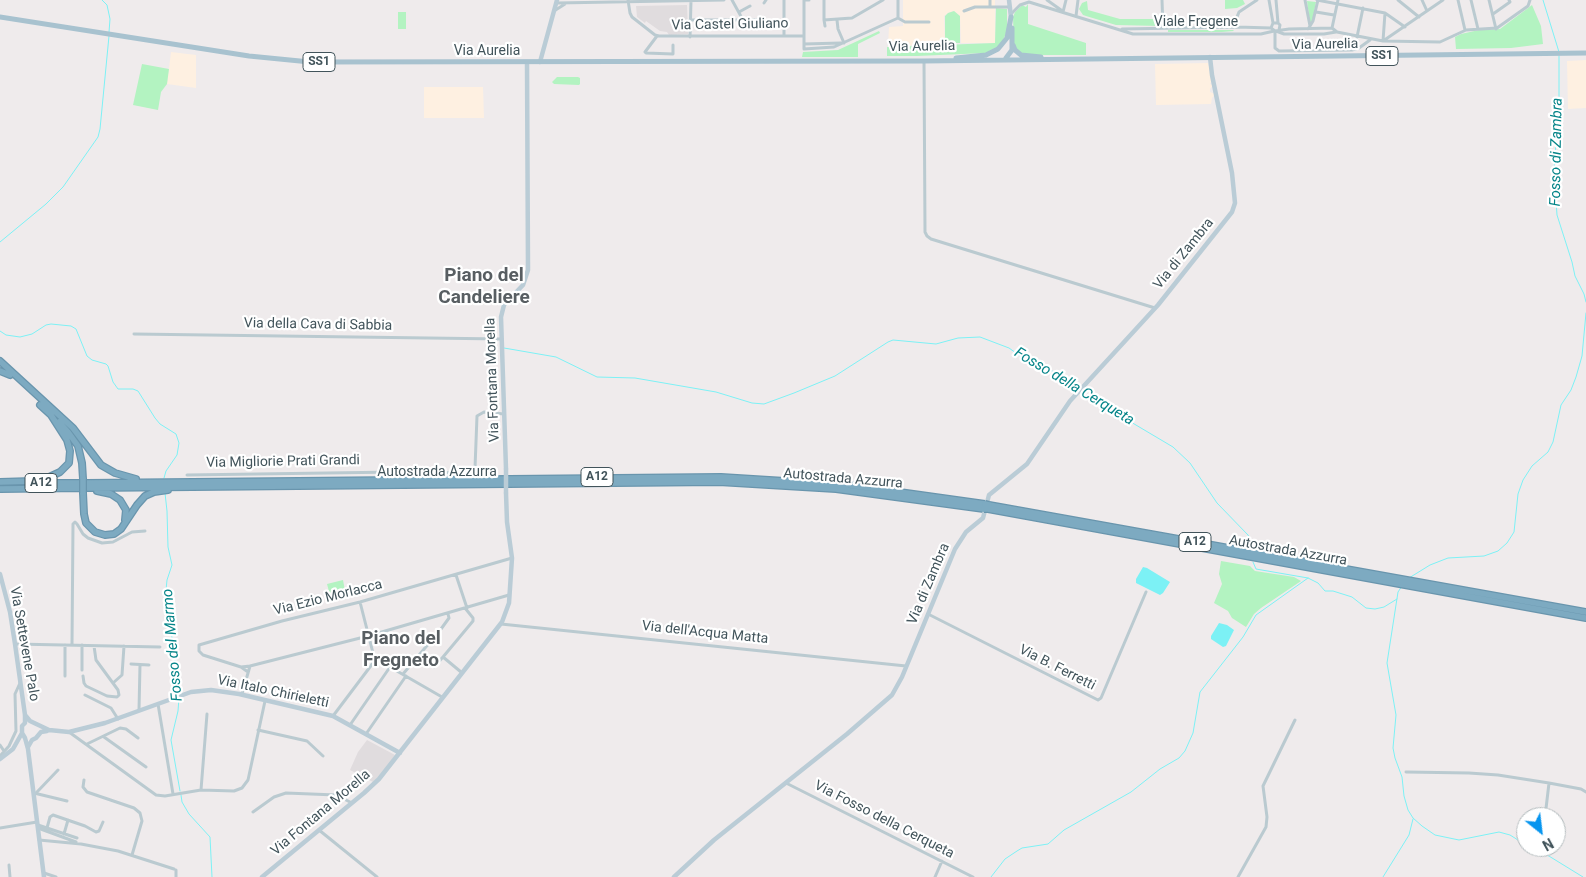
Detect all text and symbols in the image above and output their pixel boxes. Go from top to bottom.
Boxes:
street label: Viale Fregene [1154,14,1238,30]
street label: Via Castel Giuliano [671,16,789,34]
street label: Via Aurelia [1292,36,1358,54]
street label: Via Aurelia [889,38,955,56]
street label: Via Aurelia [454,43,520,59]
road number: SS1 [1366,46,1398,66]
road number: SS1 [303,52,335,72]
water label: Fosso di Zambra [1547,97,1567,207]
street label: Via di Zambra [1150,215,1218,293]
district label: Piano del Candeliere [438,265,530,309]
street label: Via della Cava di Sabbia [244,315,392,335]
street label: Via Fontana Morella [482,318,504,442]
water label: Fosso della Cerqueta [1011,344,1137,430]
street label: Via Migliorie Prati Grandi [206,452,360,472]
street label: Autostrada Azzurra [377,464,497,480]
street label: Autostrada Azzurra [783,465,903,493]
road number: A12 [581,468,613,487]
road number: A12 [25,473,57,492]
road number: A12 [1179,532,1211,552]
street label: Autostrada Azzurra [1228,532,1348,570]
street label: Via di Zambra [904,541,954,627]
street label: Via Ezio Morlacca [272,576,384,620]
street label: Via Settevene Palo [6,585,42,703]
water label: Fosso del Marmo [159,588,187,702]
street label: Via dell'Acqua Matta [641,618,769,648]
district label: Piano del Fregneto [361,628,441,672]
street label: Via B. Ferretti [1016,642,1098,694]
street label: Via Italo Chirieletti [216,672,330,712]
street label: Via Fontana Morella [268,767,374,859]
street label: Via Fosso della Cerqueta [811,777,957,863]
north arrow [1516,807,1566,857]
text: N [1540,835,1556,854]

